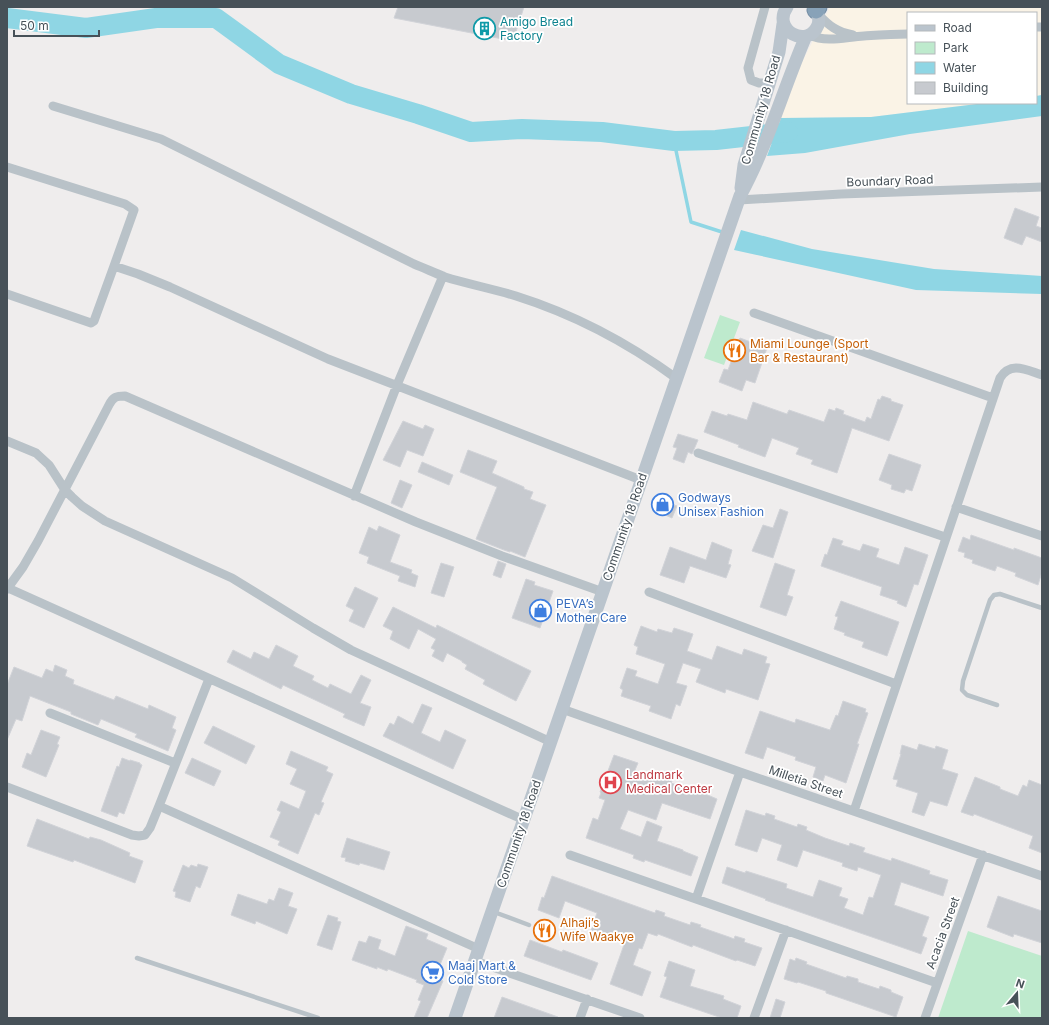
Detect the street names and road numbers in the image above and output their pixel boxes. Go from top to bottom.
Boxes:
street label: Community 18 Road [738,53,783,166]
street label: Boundary Road [846,171,934,190]
street label: Community 18 Road [599,471,650,583]
street label: Milletia Street [767,762,845,801]
street label: Community 18 Road [493,778,544,890]
street label: Acacia Street [923,895,963,971]

